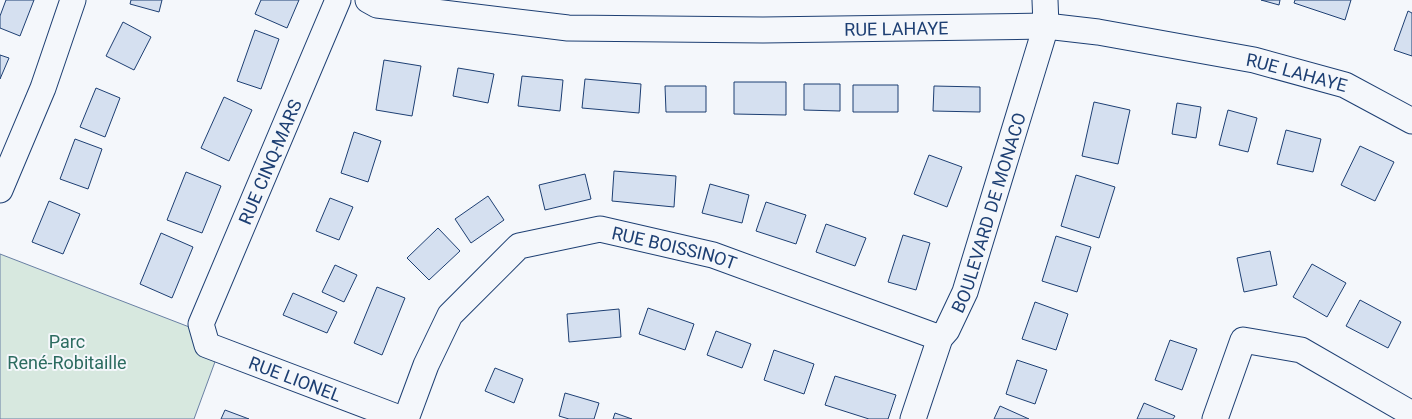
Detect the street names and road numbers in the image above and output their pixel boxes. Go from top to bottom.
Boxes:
street label: RUE LAHAYE [844,17,948,39]
street label: RUE LAHAYE [1245,48,1350,96]
street label: RUE CINQ-MARS [234,96,306,228]
street label: BOULEVARD DE MONACO [946,110,1030,316]
street label: RUE BOISSINOT [610,222,740,273]
street label: RUE LIONEL [246,351,345,406]

